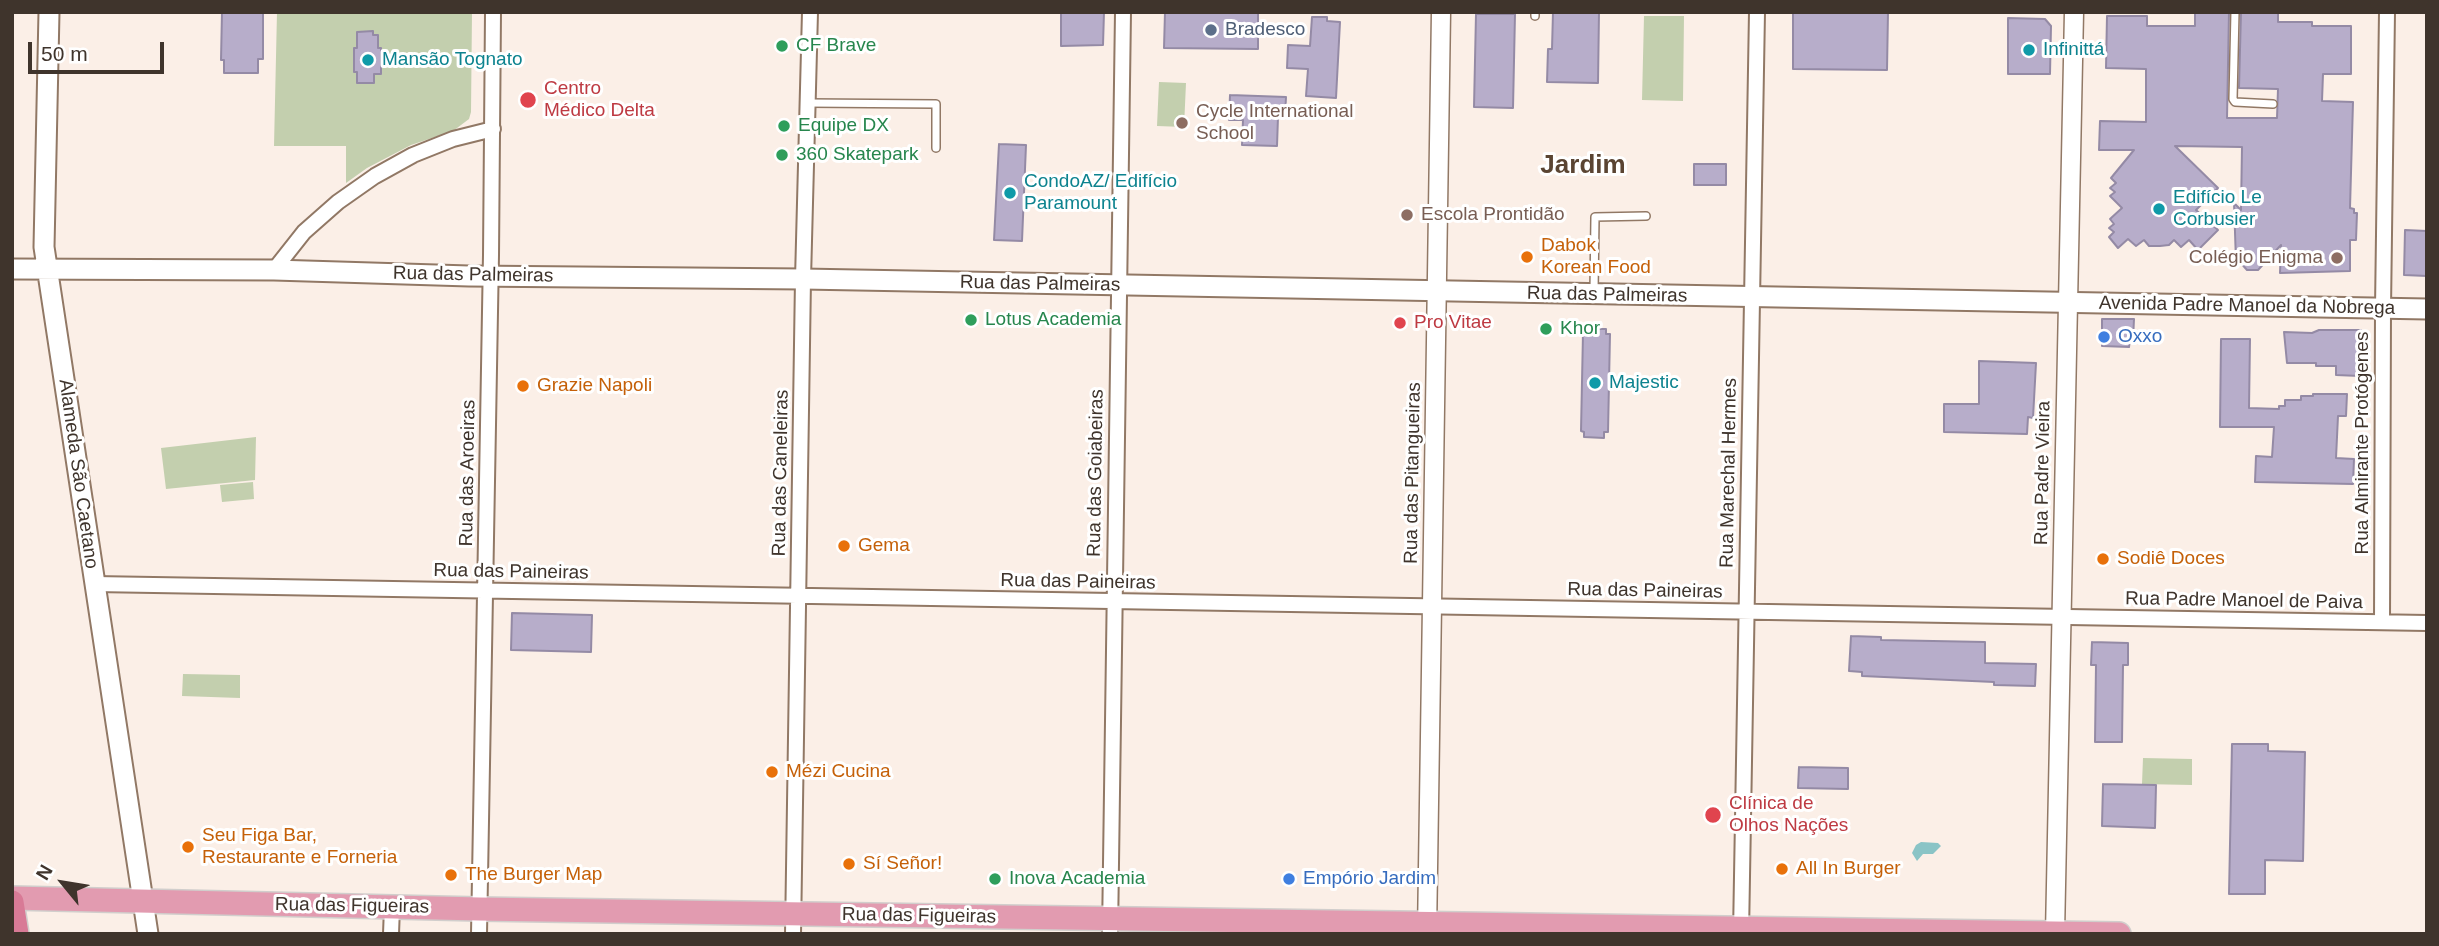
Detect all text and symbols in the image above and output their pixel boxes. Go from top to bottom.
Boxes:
place label: Bradesco [1225,19,1305,41]
marker: Bradesco [1203,22,1219,38]
scale bar [32,28,168,72]
place label: CF Brave [796,35,876,57]
marker: CF Brave [774,38,790,54]
place label: Infinittá [2043,39,2104,61]
text: 50 m [41,42,88,65]
marker: Infinittá [2021,42,2037,58]
place label: Mansão Tognato [382,49,522,71]
marker: Mansão Tognato [360,52,376,68]
place label: Centro Médico Delta [544,78,655,122]
marker: Centro Médico Delta [518,90,538,110]
place label: Cycle International School [1196,101,1353,145]
place label: Equipe DX [798,115,889,137]
marker: Cycle International School [1174,115,1190,131]
marker: Equipe DX [776,118,792,134]
place label: 360 Skatepark [796,144,919,166]
marker: 360 Skatepark [774,147,790,163]
district label: Jardim [1540,150,1626,182]
place label: CondoAZ/ Edifício Paramount [1024,171,1177,215]
marker: CondoAZ/ Edifício Paramount [1002,185,1018,201]
place label: Edifício Le Corbusier [2173,187,2262,231]
marker: Edifício Le Corbusier [2151,201,2167,217]
place label: Escola Prontidão [1421,204,1565,226]
marker: Escola Prontidão [1399,207,1415,223]
place label: Dabok Korean Food [1541,235,1651,279]
place label: Colégio Enigma [2189,247,2323,269]
marker: Dabok Korean Food [1519,249,1535,265]
marker: Colégio Enigma [2329,250,2345,266]
street label: Rua das Palmeiras [393,262,553,288]
street label: Rua das Palmeiras [960,271,1120,297]
street label: Rua das Palmeiras [1527,282,1687,308]
street label: Avenida Padre Manoel da Nobrega [2099,292,2395,320]
place label: Lotus Academia [985,309,1121,331]
marker: Lotus Academia [963,312,979,328]
place label: Pro Vitae [1414,312,1492,334]
marker: Pro Vitae [1392,315,1408,331]
place label: Khor [1560,318,1600,340]
marker: Khor [1538,321,1554,337]
place label: Oxxo [2118,326,2162,348]
marker: Oxxo [2096,329,2112,345]
street label: Rua Almirante Protógenes [2352,332,2374,554]
place label: Majestic [1609,372,1679,394]
place label: Grazie Napoli [537,375,652,397]
marker: Majestic [1587,375,1603,391]
street label: Alameda São Caetano [53,378,103,570]
marker: Grazie Napoli [515,378,531,394]
street label: Rua Marechal Hermes [1716,378,1742,568]
street label: Rua das Pitangueiras [1400,382,1426,564]
street label: Rua das Caneleiras [768,389,794,557]
street label: Rua das Goiabeiras [1083,389,1109,557]
street label: Rua das Aroeiras [455,399,481,547]
street label: Rua Padre Vieira [2030,401,2056,545]
place label: Gema [858,535,910,557]
marker: Gema [836,538,852,554]
place label: Sodiê Doces [2117,548,2225,570]
marker: Sodiê Doces [2095,551,2111,567]
street label: Rua das Paineiras [433,559,589,585]
street label: Rua das Paineiras [1000,569,1156,595]
street label: Rua das Paineiras [1567,578,1723,604]
street label: Rua Padre Manoel de Paiva [2125,588,2363,614]
place label: Mézi Cucina [786,761,891,783]
marker: Mézi Cucina [764,764,780,780]
place label: Clínica de Olhos Nações [1729,793,1848,837]
marker: Clínica de Olhos Nações [1703,805,1723,825]
place label: Seu Figa Bar, Restaurante e Forneria [202,825,397,869]
marker: Seu Figa Bar, Restaurante e Forneria [180,839,196,855]
north arrow [28,848,98,918]
place label: Sí Señor! [863,853,942,875]
marker: Sí Señor! [841,856,857,872]
place label: All In Burger [1796,858,1901,880]
text: N [32,861,57,883]
marker: All In Burger [1774,861,1790,877]
place label: The Burger Map [465,864,602,886]
marker: The Burger Map [443,867,459,883]
place label: Inova Academia [1009,868,1145,890]
place label: Empório Jardim [1303,868,1436,890]
marker: Inova Academia [987,871,1003,887]
marker: Empório Jardim [1281,871,1297,887]
street label: Rua das Figueiras [275,893,429,919]
street label: Rua das Figueiras [842,903,996,929]

